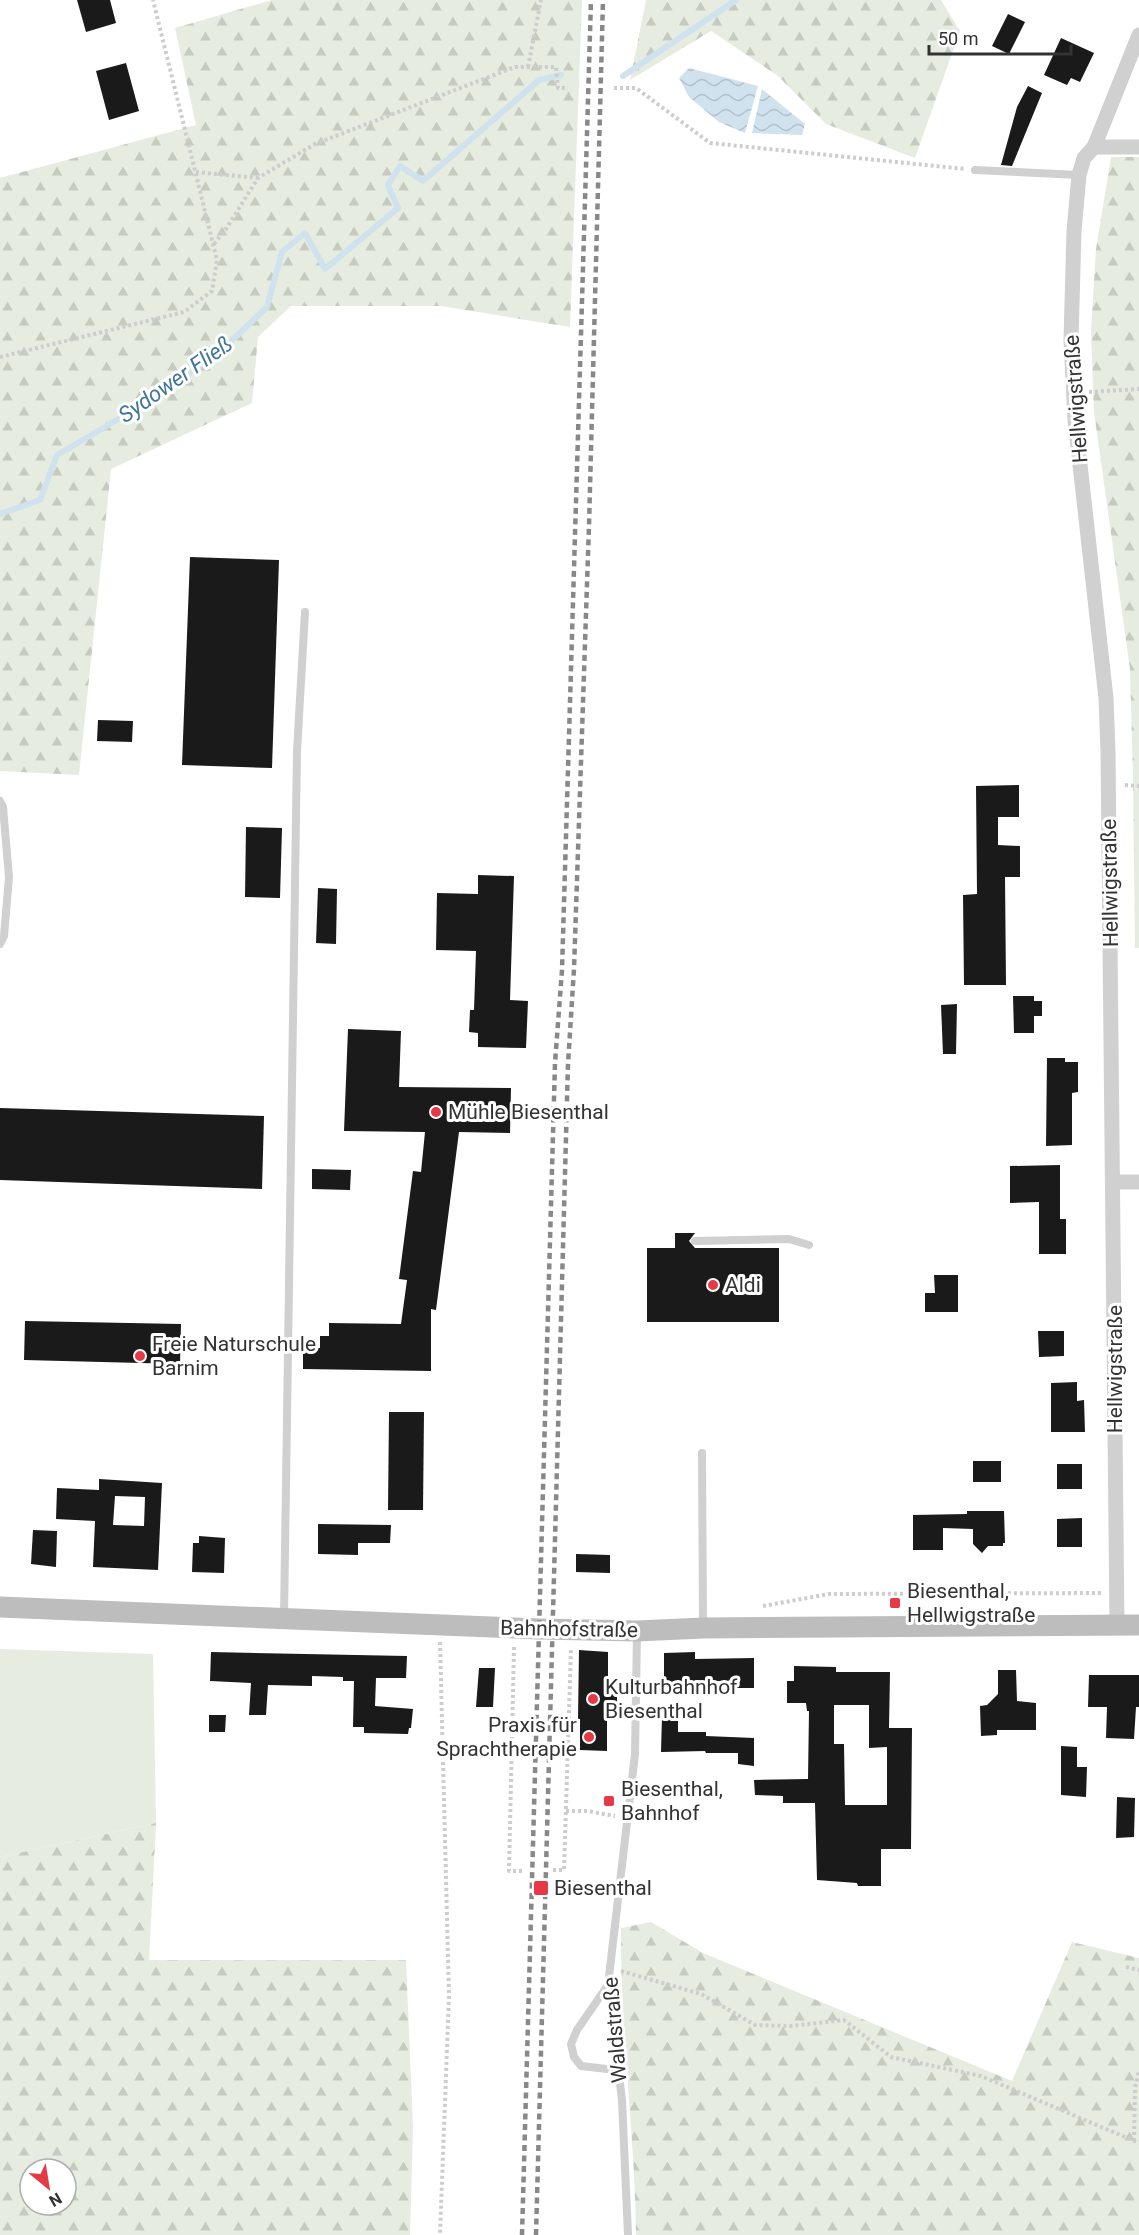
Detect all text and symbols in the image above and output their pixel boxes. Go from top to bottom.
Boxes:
scale bar [929,18,1072,56]
text: 50 m [938,28,978,49]
water label: Sydower Fließ [114,331,237,428]
street label: Hellwigstraße [1060,334,1092,464]
street label: Hellwigstraße [1097,819,1123,947]
place label: Mühle Biesenthal [448,1100,609,1124]
marker: Mühle Biesenthal [429,1105,443,1119]
place label: Aldi [725,1273,761,1297]
marker: Aldi [706,1278,720,1292]
street label: Hellwigstraße [1103,1305,1127,1433]
place label: Freie Naturschule Barnim [152,1332,316,1380]
marker: Freie Naturschule Barnim [133,1349,147,1363]
place label: Biesenthal, Hellwigstraße [907,1579,1035,1627]
marker: Biesenthal, Hellwigstraße [888,1596,902,1610]
street label: Bahnhofstraße [500,1616,638,1642]
place label: Kulturbahnhof Biesenthal [605,1675,738,1723]
marker: Kulturbahnhof Biesenthal [586,1692,600,1706]
place label: Praxis für Sprachtherapie [436,1713,577,1761]
marker: Praxis für Sprachtherapie [582,1730,596,1744]
place label: Biesenthal, Bahnhof [621,1777,723,1825]
marker: Biesenthal, Bahnhof [602,1794,616,1808]
place label: Biesenthal [554,1876,652,1900]
marker: Biesenthal [532,1879,550,1897]
street label: Waldstraße [598,1976,632,2084]
north arrow [18,2157,78,2217]
text: N [46,2189,65,2211]

